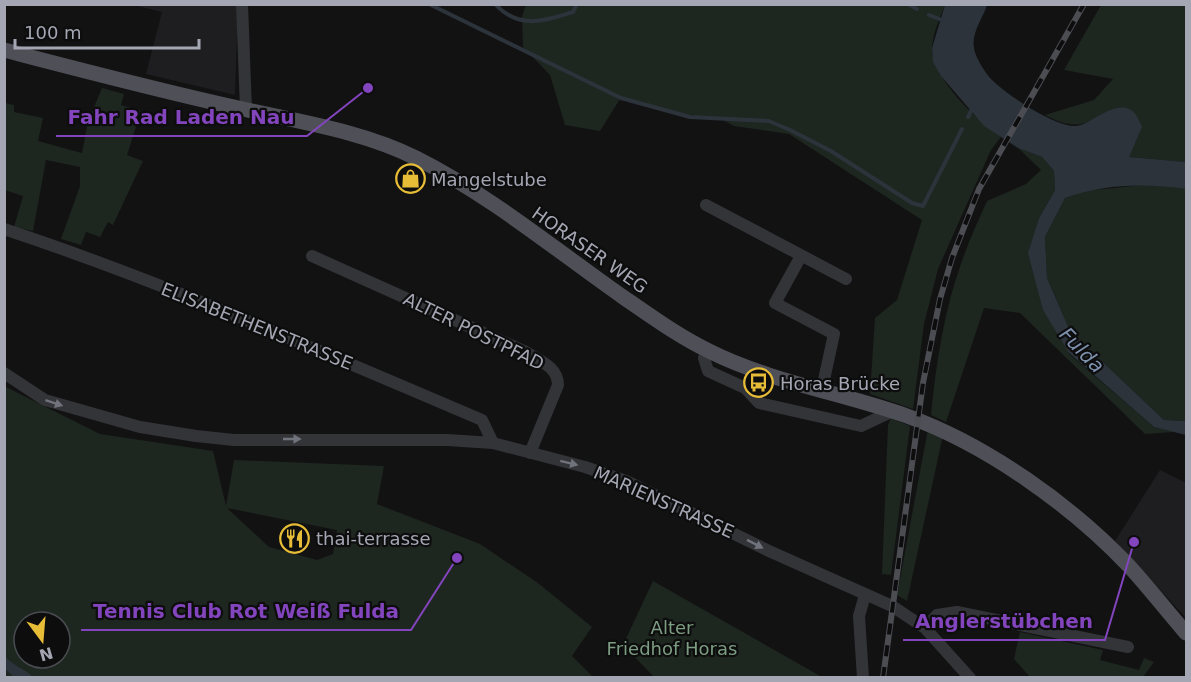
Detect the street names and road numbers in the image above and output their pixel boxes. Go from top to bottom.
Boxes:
street label: HORASER WEG [528,202,652,298]
street label: ELISABETHENSTRASSE [158,278,356,374]
street label: ALTER POSTPFAD [400,288,548,374]
street label: MARIENSTRASSE [591,462,737,542]

